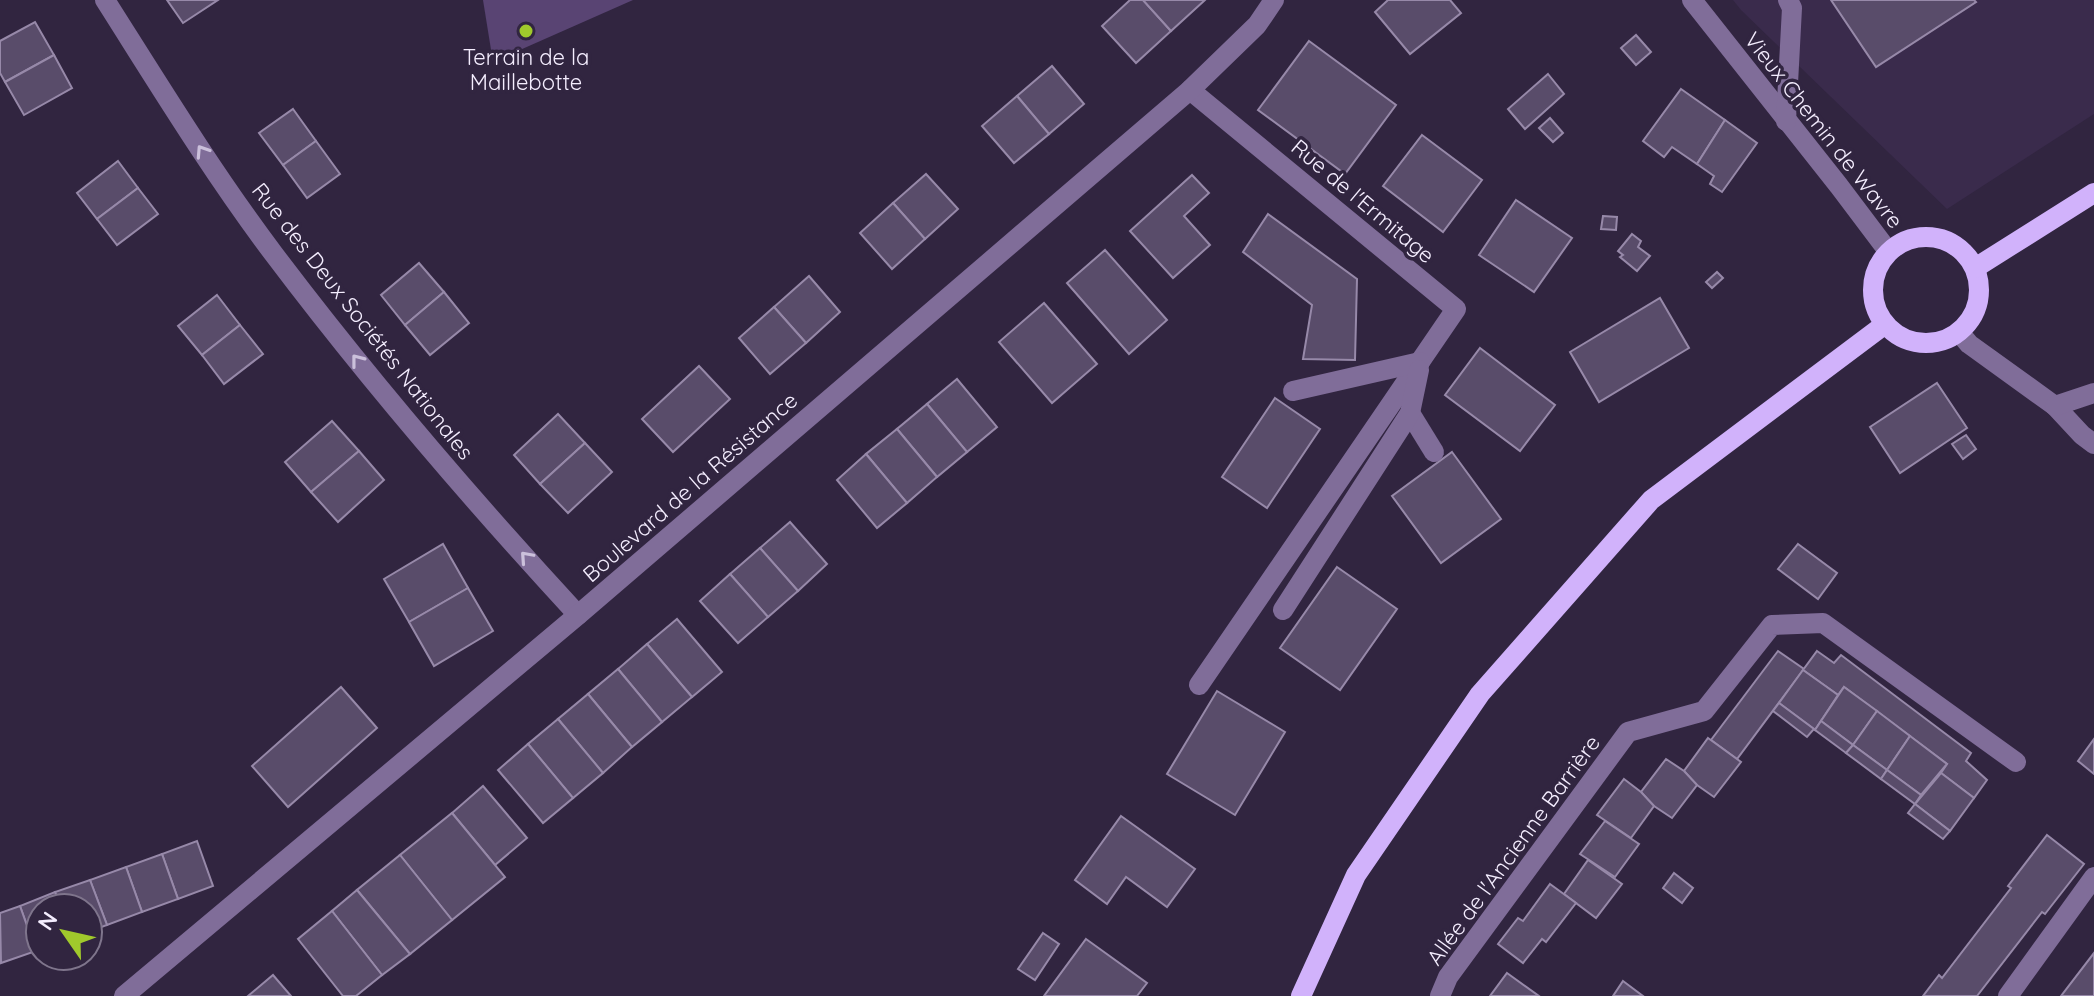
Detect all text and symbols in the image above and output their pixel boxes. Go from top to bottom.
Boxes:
marker: Terrain de la Maillebotte [517,22,535,40]
street label: Vieux Chemin de Wavre [1739,26,1909,234]
place label: Terrain de la Maillebotte [463,43,589,96]
street label: Rue de l'Ermitage [1286,133,1440,269]
one-way arrow [197,146,212,160]
street label: Rue des Deux Sociétés Nationales [246,177,480,465]
one-way arrow [352,355,367,369]
street label: Boulevard de la Résistance [577,386,803,588]
one-way arrow [521,552,536,567]
street label: Allée de l'Ancienne Barrière [1420,729,1606,971]
north arrow [24,892,104,972]
text: N [31,906,64,935]

